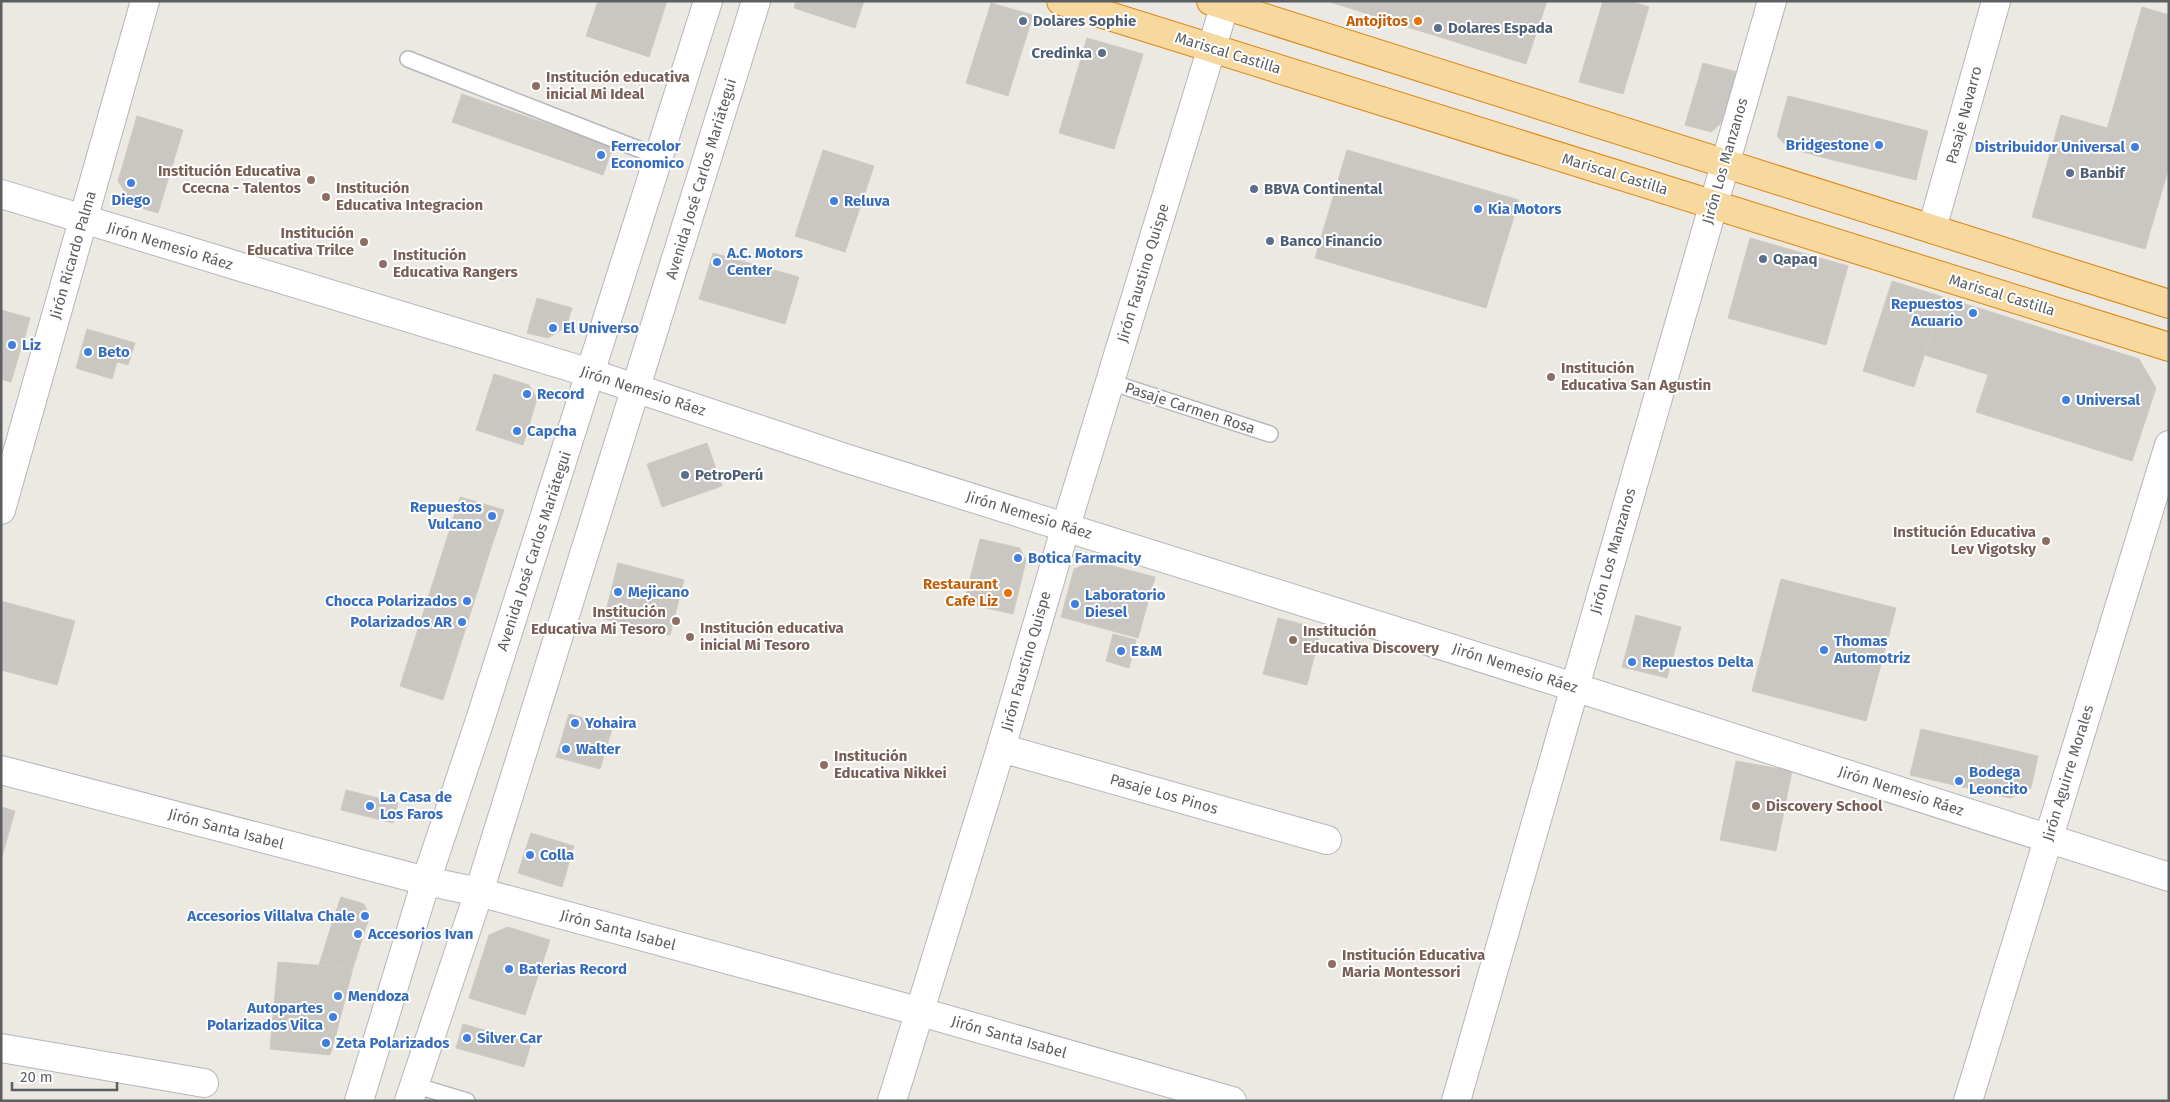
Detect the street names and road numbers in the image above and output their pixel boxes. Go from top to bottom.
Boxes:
street label: Mariscal Castilla [1173,28,1283,78]
street label: Pasaje Navarro [1942,64,1986,166]
street label: Avenida José Carlos Mariátegui [662,76,740,282]
street label: Jirón Los Manzanos [1698,96,1752,226]
street label: Mariscal Castilla [1560,149,1670,199]
street label: Jirón Ricardo Palma [46,189,100,321]
street label: Jirón Faustino Quispe [1113,201,1173,345]
street label: Jirón Nemesio Ráez [105,218,236,274]
street label: Mariscal Castilla [1947,270,2057,320]
street label: Jirón Nemesio Ráez [578,362,708,420]
street label: Pasaje Carmen Rosa [1123,378,1257,438]
street label: Avenida José Carlos Mariátegui [493,449,575,653]
street label: Jirón Los Manzanos [1586,486,1640,616]
street label: Jirón Nemesio Ráez [964,487,1095,543]
street label: Jirón Faustino Quispe [997,589,1055,733]
street label: Jirón Nemesio Ráez [1450,639,1580,697]
street label: Jirón Aguirre Morales [2039,703,2097,843]
street label: Jirón Nemesio Ráez [1836,762,1966,820]
street label: Pasaje Los Pinos [1108,770,1220,818]
street label: Jirón Santa Isabel [166,805,286,853]
street label: Jirón Santa Isabel [558,906,678,954]
street label: Jirón Santa Isabel [949,1012,1069,1062]

